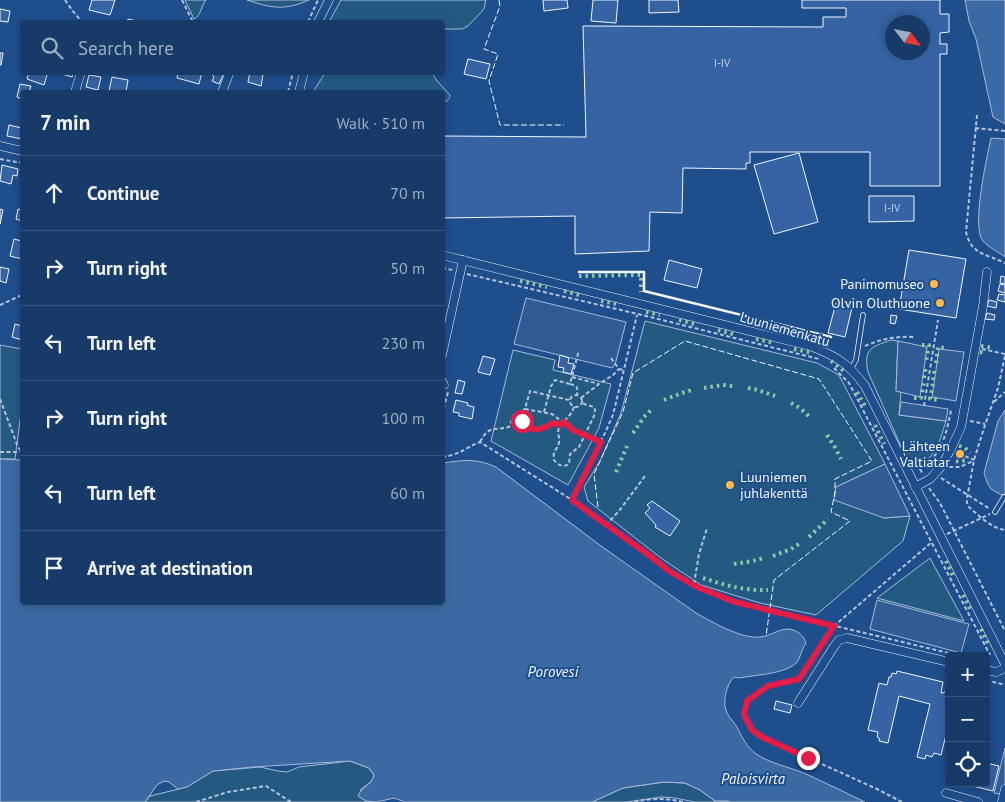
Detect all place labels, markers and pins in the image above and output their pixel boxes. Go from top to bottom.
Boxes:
place label: Panimomuseo [840,275,924,293]
marker: Panimomuseo [928,278,940,290]
place label: Olvin Oluthuone [831,294,930,312]
marker: Olvin Oluthuone [934,297,946,309]
place label: Lähteen Valtiatar [899,437,950,471]
marker: Lähteen Valtiatar [954,448,966,460]
place label: Luuniemen juhlakenttä [740,468,808,502]
marker: Luuniemen juhlakenttä [724,479,736,491]

